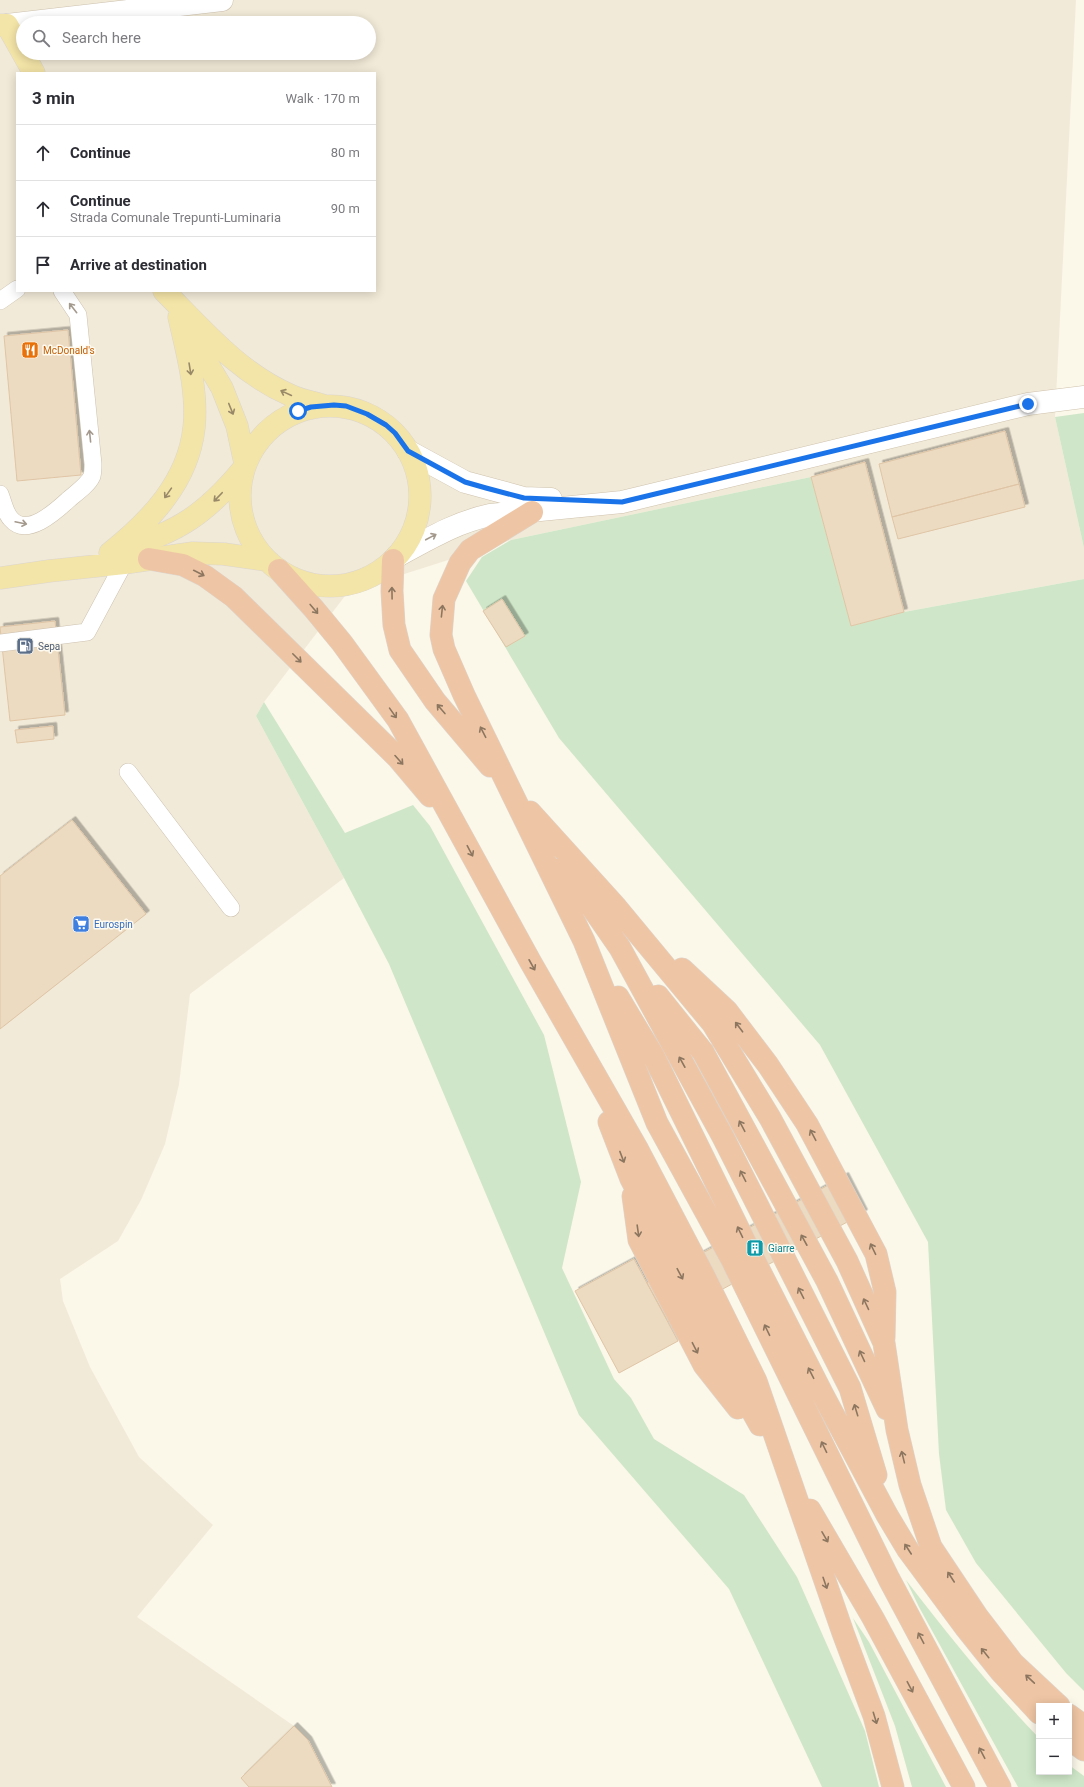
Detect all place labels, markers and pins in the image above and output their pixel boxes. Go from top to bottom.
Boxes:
restaurant icon: McDonald's [20,340,40,360]
place label: McDonald's [43,345,95,356]
fuel station icon: Sepa [15,636,35,656]
place label: Sepa [38,641,60,652]
supermarket icon: Eurospin [71,914,91,934]
place label: Eurospin [94,919,133,930]
building icon: Giarre [745,1238,765,1258]
place label: Giarre [768,1243,795,1254]

